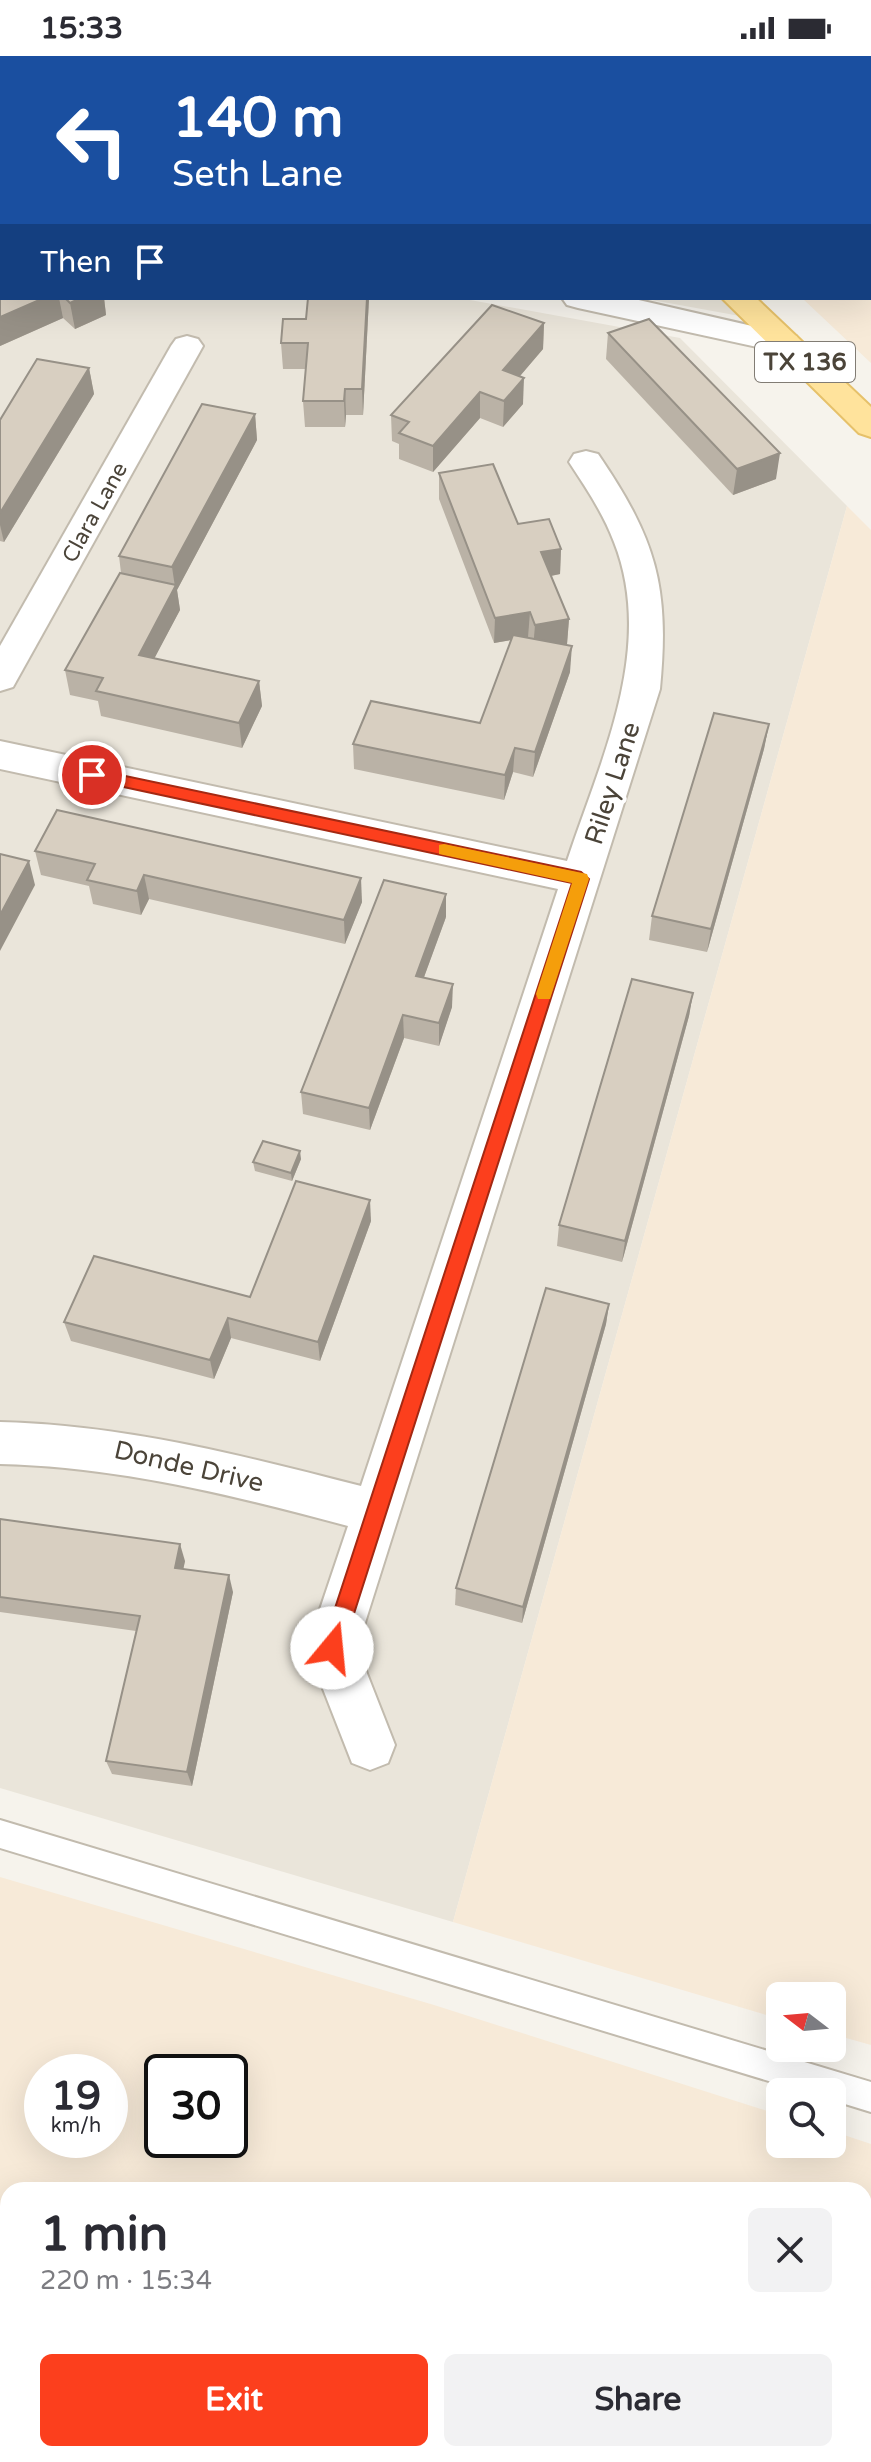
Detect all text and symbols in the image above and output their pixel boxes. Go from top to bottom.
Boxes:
text: 15:33 [40,10,123,47]
text: 140 m [172,85,343,152]
icon: left [40,88,144,192]
text: Seth Lane [172,153,343,196]
icon: arrive [128,240,172,284]
text: Then [40,244,112,281]
road number: TX 136 [755,342,855,382]
street label: Clara Lane [57,458,133,567]
street label: Riley Lane [578,718,647,848]
pin [58,741,126,809]
icon: arrive [70,753,114,797]
street label: Donde Drive [111,1434,267,1499]
position arrow [290,1606,374,1690]
north arrow [766,1982,846,2062]
map controls [766,1982,846,2158]
speed limit sign: 30 [144,2054,248,2158]
text: 19 [51,2072,101,2120]
button: search [766,2078,846,2158]
text: km/h [51,2114,101,2138]
text: 1 min [40,2206,168,2264]
button: close [748,2208,832,2292]
text: 220 m · 15:34 [40,2265,212,2296]
button: Exit [40,2354,428,2446]
button: Share [444,2354,832,2446]

